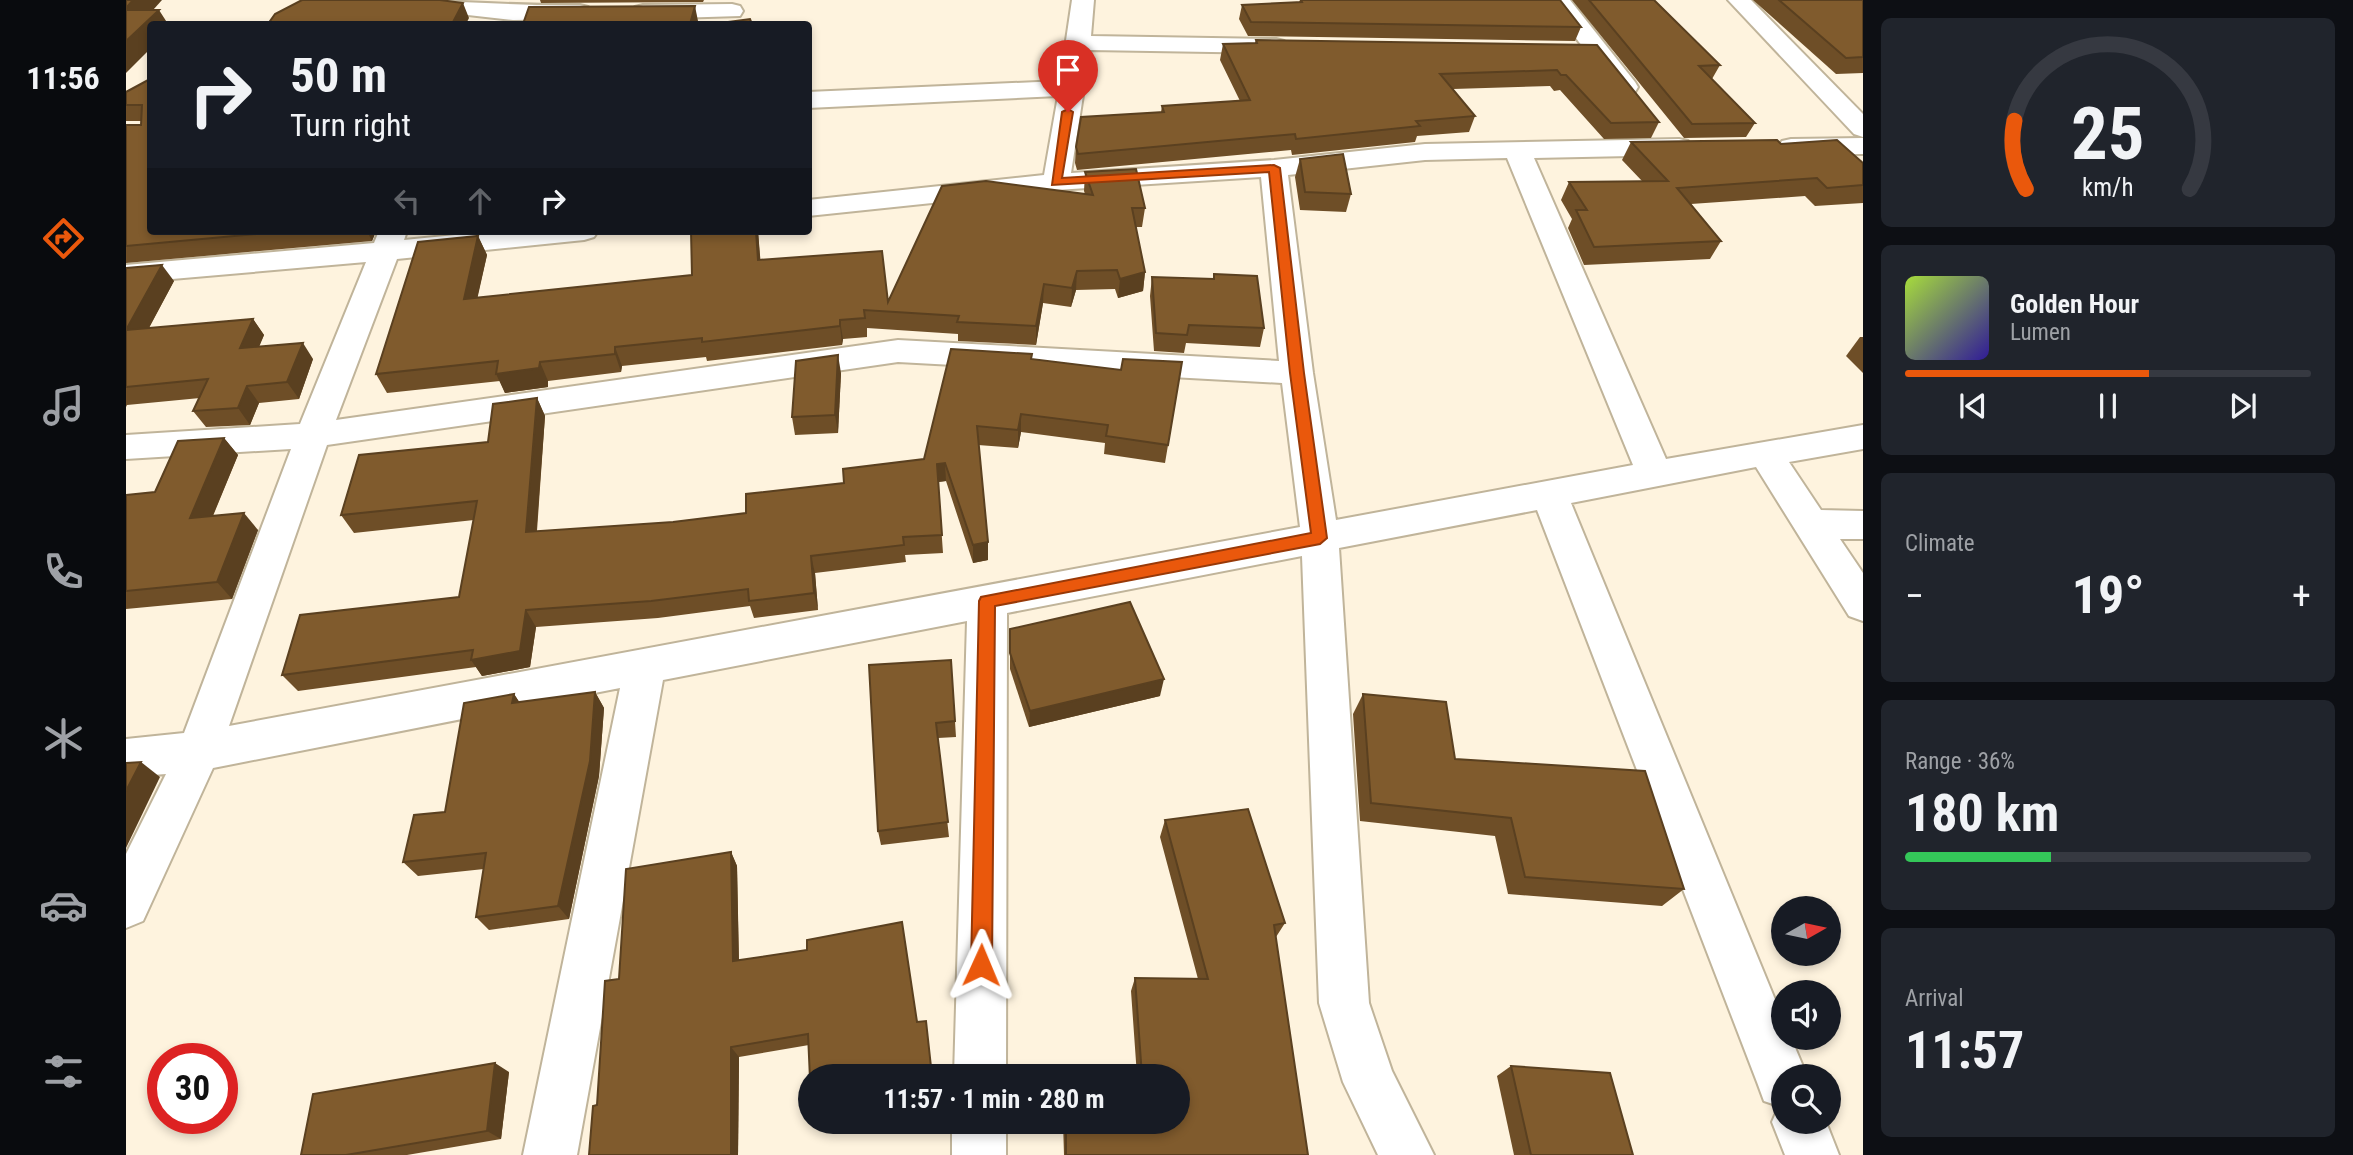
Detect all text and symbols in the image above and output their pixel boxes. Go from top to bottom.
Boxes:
pin [1038,40,1098,112]
text: 50 m [290,47,387,104]
icon: right [175,49,266,140]
icon: arrive [1049,51,1087,89]
text: 11:56 [26,59,100,97]
text: 25 [2071,91,2145,177]
text: Turn right [290,106,411,144]
text: km/h [2082,173,2134,202]
icon: left [388,182,426,220]
icon: ahead [461,182,499,220]
icon: right [534,182,572,220]
icon: directions [39,214,88,263]
text: Golden Hour [2010,289,2139,319]
text: Lumen [2010,319,2071,346]
icon: music [39,381,88,430]
icon: previous [1954,387,1992,425]
icon: pause [2089,387,2127,425]
icon: next [2224,387,2262,425]
text: Climate [1905,530,1975,557]
icon: phone [39,547,88,596]
text: 19° [2072,565,2144,626]
text: − [1905,574,1924,618]
text: + [2292,574,2311,618]
icon: climate [39,714,88,763]
text: Range · 36% [1905,748,2015,775]
text: 180 km [1905,783,2059,844]
icon: car [39,881,88,930]
north arrow [1771,896,1841,966]
map controls [1771,896,1841,1134]
position arrow [944,928,1018,1002]
button: sound [1771,980,1841,1050]
text: Arrival [1905,985,1964,1012]
text: 11:57 [1905,1020,2024,1081]
speed limit sign: 30 [147,1043,238,1134]
icon: filters [39,1047,88,1096]
button: search [1771,1064,1841,1134]
text: 11:57 · 1 min · 280 m [884,1084,1104,1114]

